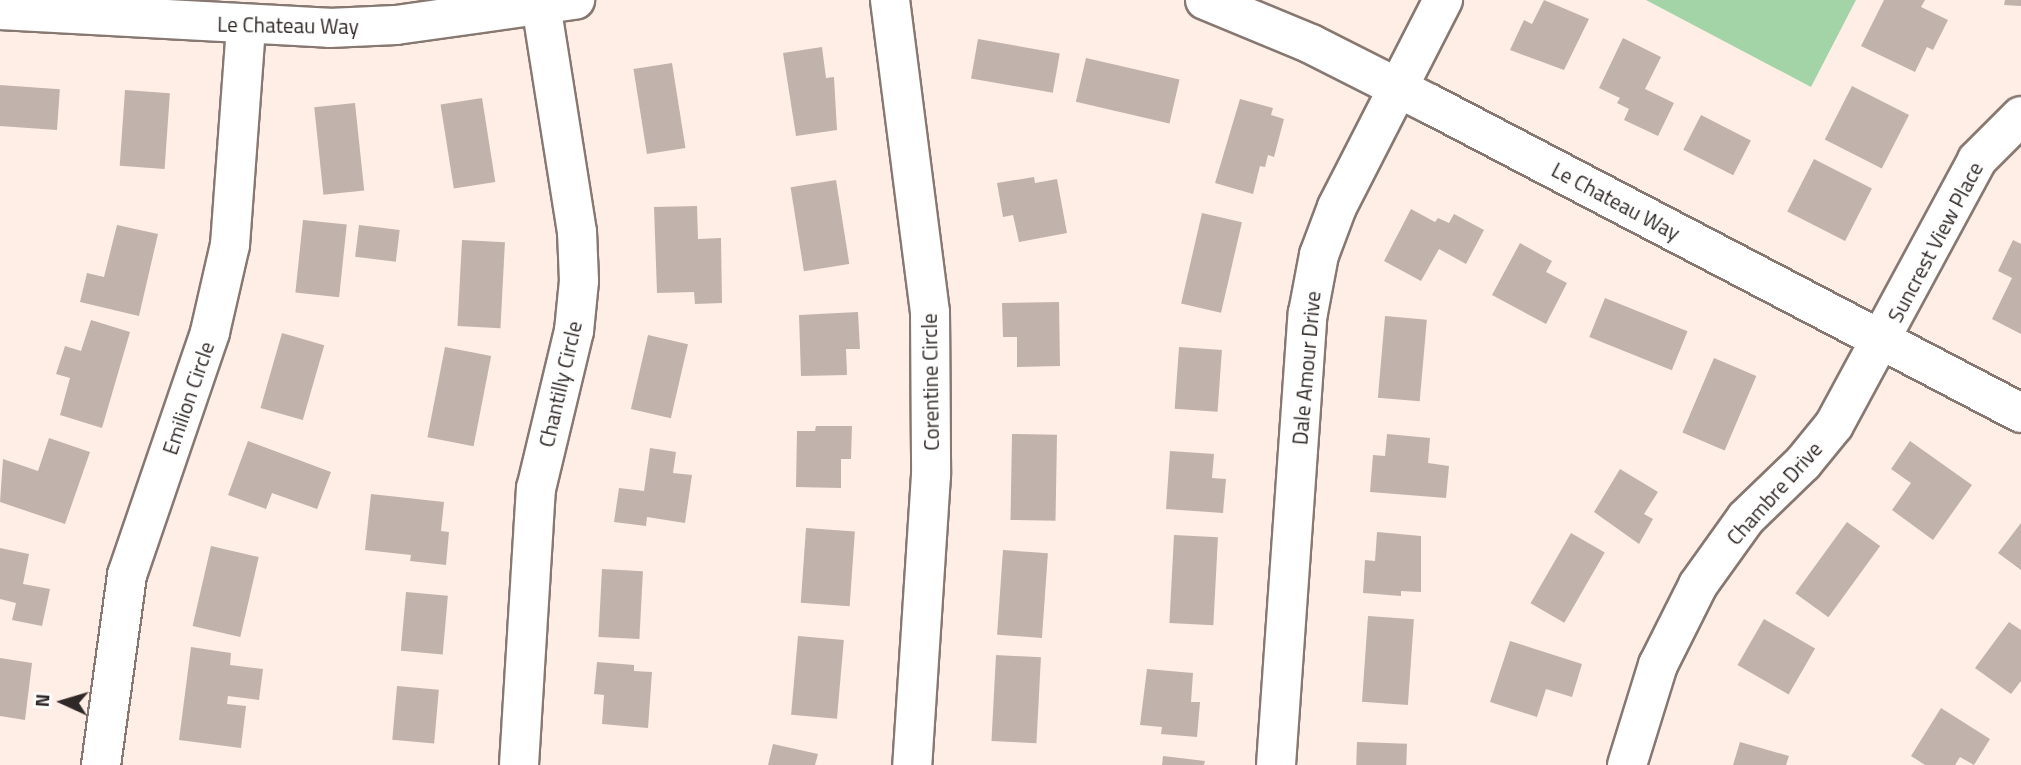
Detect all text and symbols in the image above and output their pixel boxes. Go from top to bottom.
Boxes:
street label: Le Chateau Way [217,11,359,39]
street label: Le Chateau Way [1548,157,1684,245]
street label: Suncrest View Place [1882,158,1988,326]
street label: Dale Amour Drive [1287,290,1325,446]
street label: Corentine Circle [916,313,944,451]
street label: Chantilly Circle [533,319,587,449]
street label: Emilion Circle [157,338,219,458]
street label: Chambre Drive [1721,436,1827,550]
north arrow [28,667,98,737]
text: N [27,693,56,708]

